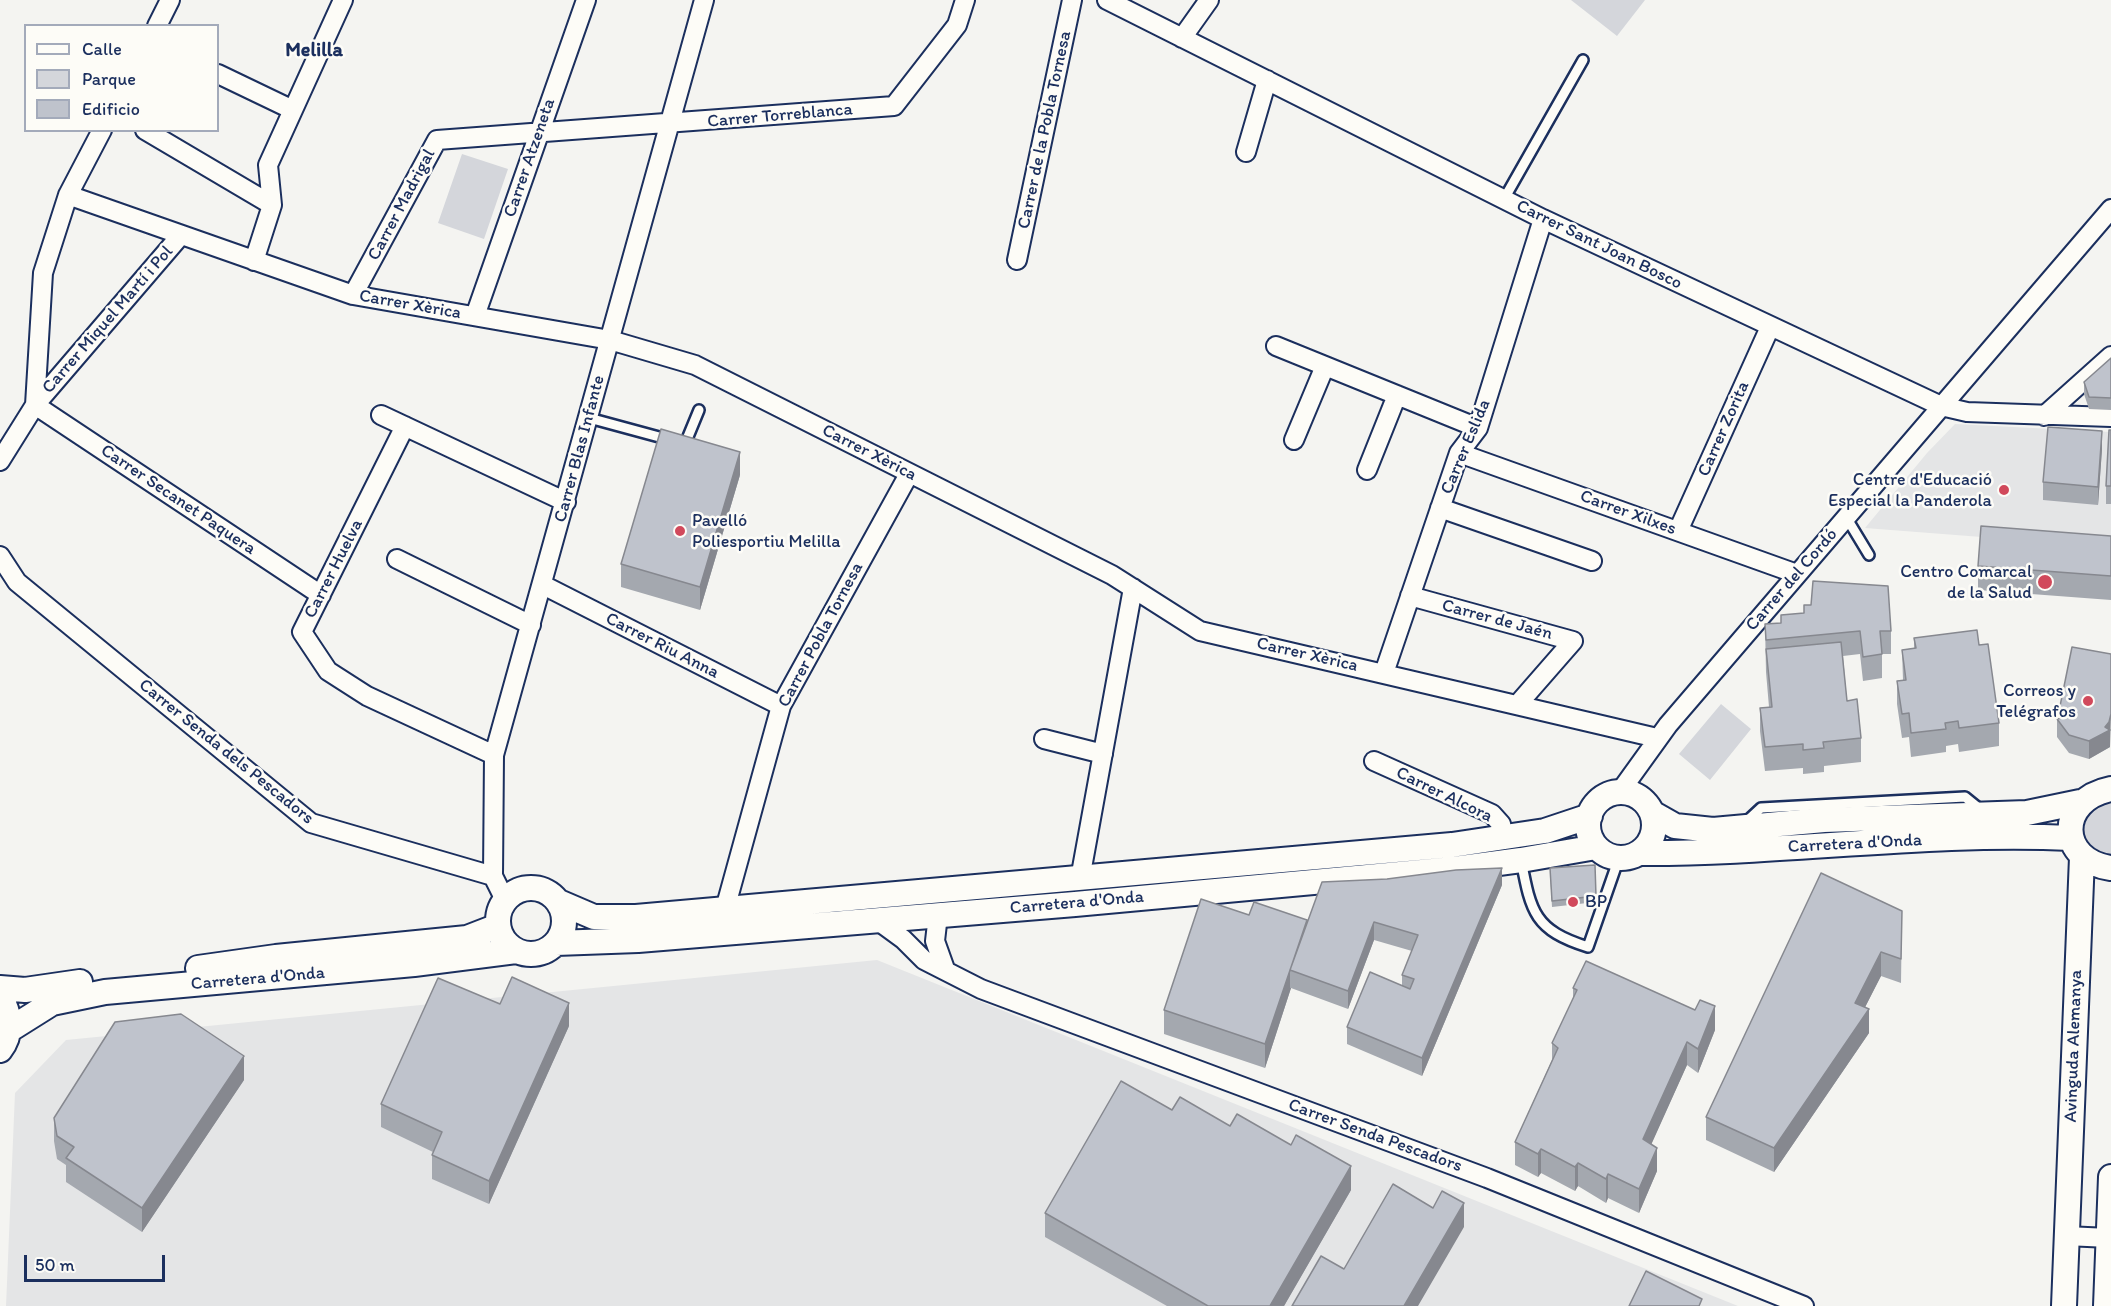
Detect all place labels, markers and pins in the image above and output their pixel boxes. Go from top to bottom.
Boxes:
place label: Centre d'Educació Especial la Panderola [1828,469,1992,512]
marker: Centre d'Educació Especial la Panderola [1997,483,2011,497]
place label: Pavelló Poliesportiu Melilla [692,510,841,552]
marker: Pavelló Poliesportiu Melilla [673,524,687,538]
place label: Centro Comarcal de la Salud [1900,561,2032,604]
marker: Centro Comarcal de la Salud [2036,573,2054,591]
place label: Correos y Telégrafos [1996,680,2076,722]
marker: Correos y Telégrafos [2081,694,2095,708]
place label: BP [1585,891,1607,913]
marker: BP [1566,895,1580,909]

